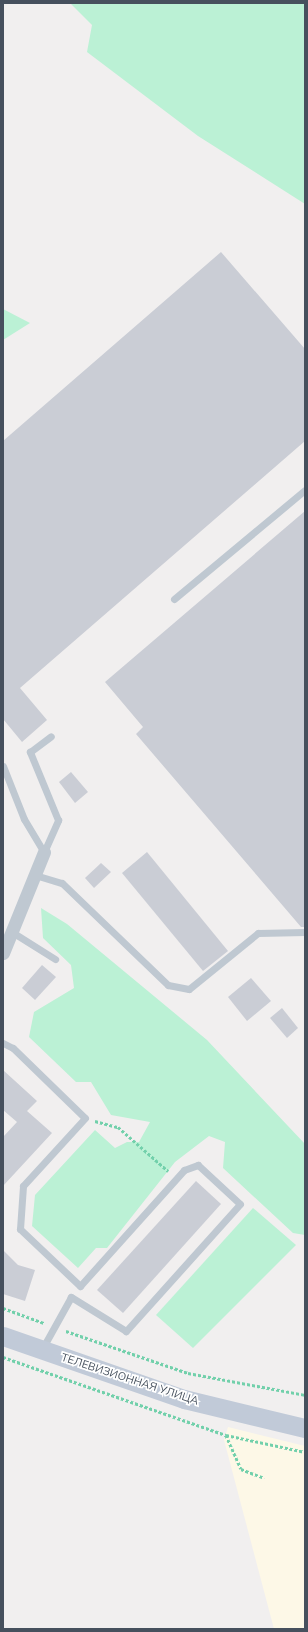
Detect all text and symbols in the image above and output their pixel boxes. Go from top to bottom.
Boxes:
street label: ТЕЛЕВИЗИОННАЯ УЛИЦА [60,1351,200,1407]

